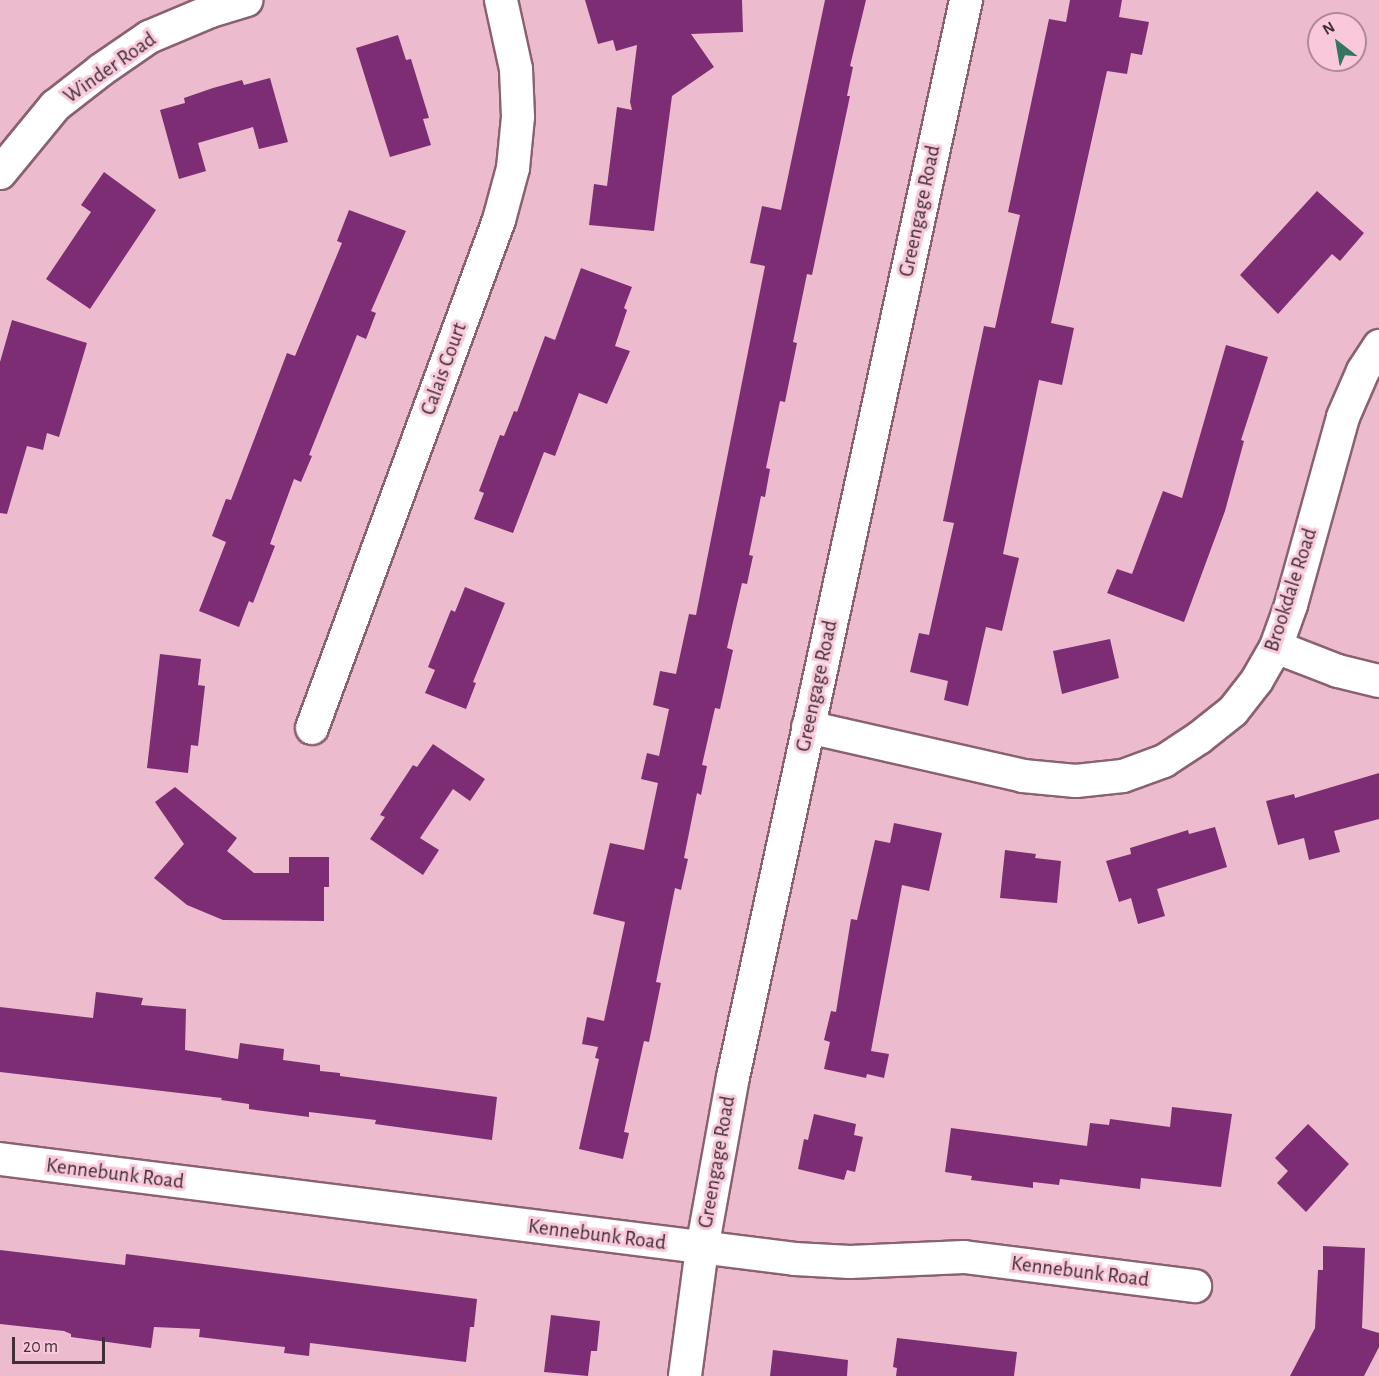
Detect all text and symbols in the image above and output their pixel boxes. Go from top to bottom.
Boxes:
north arrow [1307,12,1367,72]
text: N [1320,19,1338,38]
street label: Winder Road [59,27,161,109]
street label: Greengage Road [894,143,946,279]
street label: Calais Court [416,319,472,419]
street label: Brookdale Road [1259,525,1323,655]
street label: Greengage Road [791,618,843,754]
street label: Greengage Road [693,1094,741,1230]
street label: Kennebunk Road [45,1153,185,1195]
street label: Kennebunk Road [527,1214,667,1256]
street label: Kennebunk Road [1010,1251,1150,1293]
scale bar [15,1325,108,1363]
text: 20 m [23,1338,58,1356]

